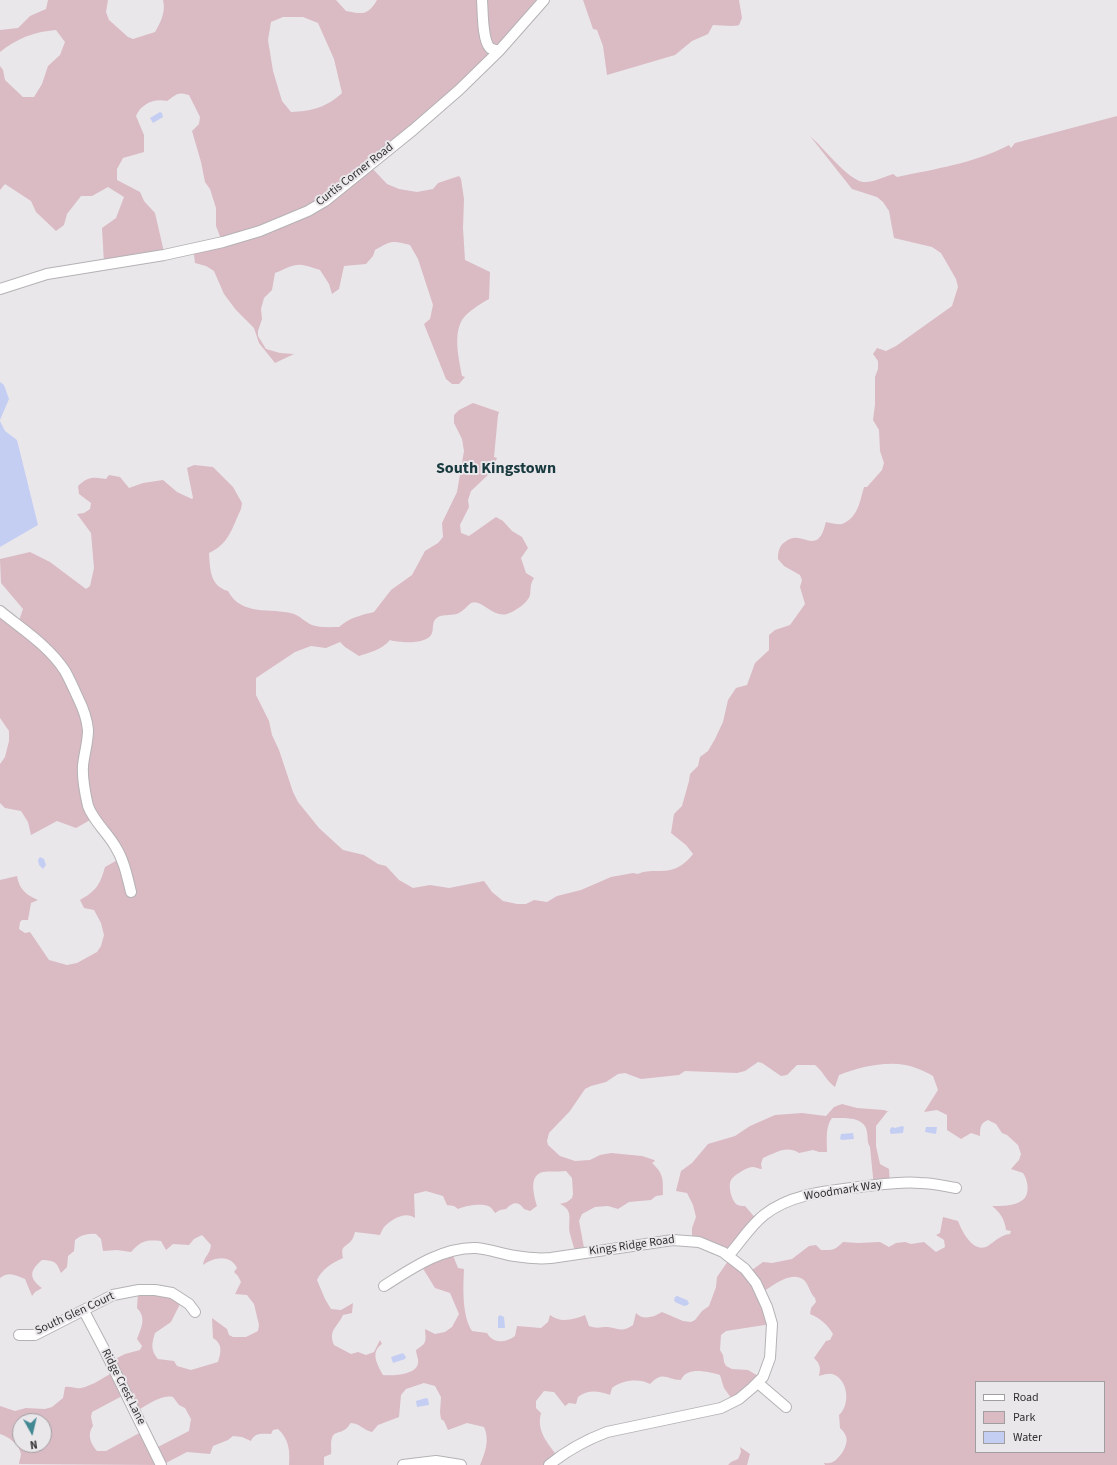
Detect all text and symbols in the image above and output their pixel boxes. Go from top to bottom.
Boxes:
street label: Curtis Corner Road [313,140,397,210]
district label: South Kingstown [436,459,556,479]
street label: Woodmark Way [803,1178,883,1204]
street label: Kings Ridge Road [588,1233,676,1259]
street label: South Glen Court [33,1289,117,1339]
street label: Ridge Crest Lane [98,1347,148,1427]
legend [975,1381,1105,1453]
text: Road [1013,1389,1039,1406]
text: Park [1013,1409,1035,1426]
north arrow [12,1413,52,1453]
text: Water [1013,1429,1042,1446]
text: N [29,1436,38,1452]

